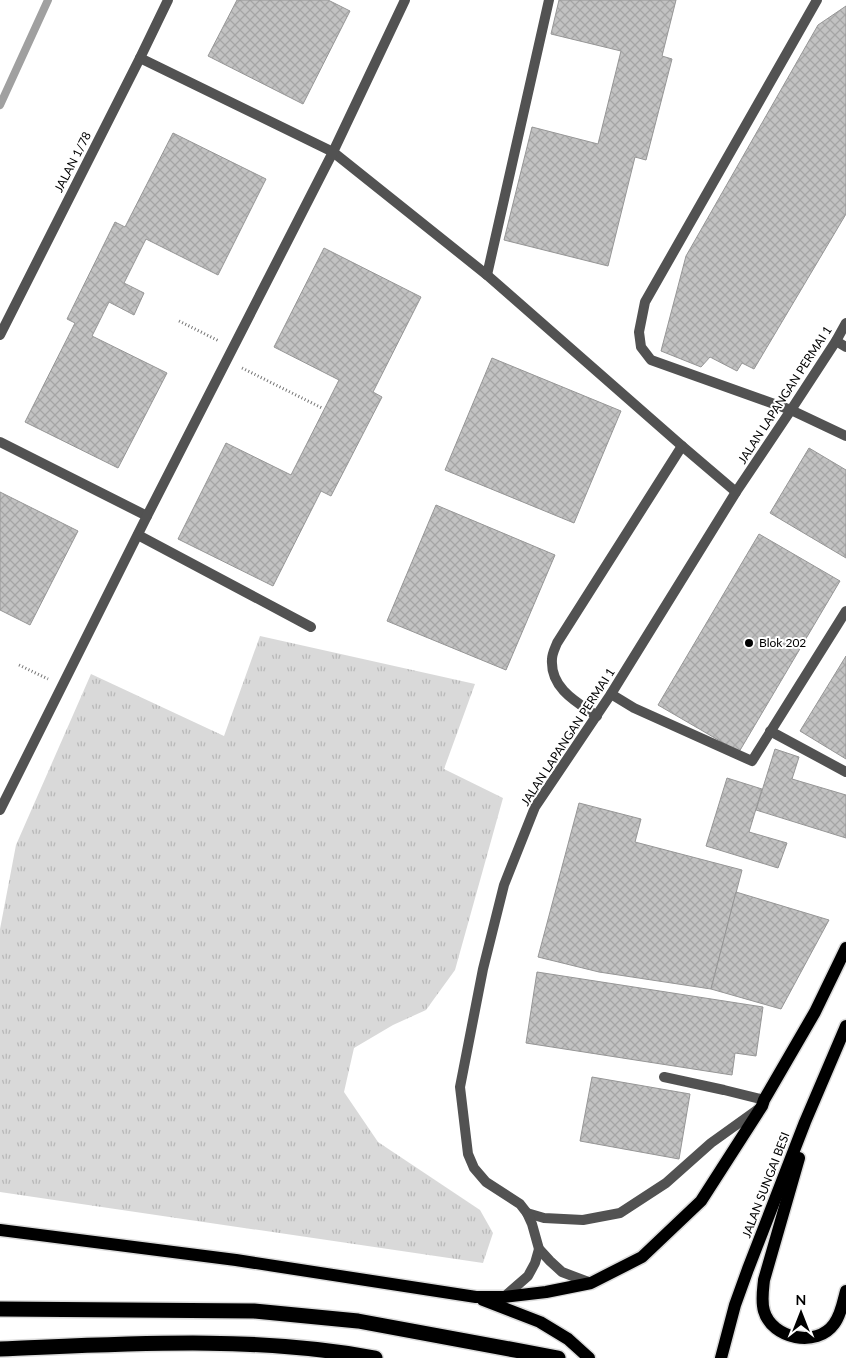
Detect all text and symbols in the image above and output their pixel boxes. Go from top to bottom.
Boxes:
street label: JALAN 1/78 [51,129,94,195]
street label: JALAN LAPANGAN PERMAI 1 [734,323,835,466]
place label: Blok 202 [759,635,806,650]
marker: Blok 202 [743,637,755,649]
street label: JALAN LAPANGAN PERMAI 1 [517,665,618,808]
street label: JALAN SUNGAI BESI [738,1130,793,1240]
north arrow [776,1288,826,1338]
text: N [796,1291,806,1308]

